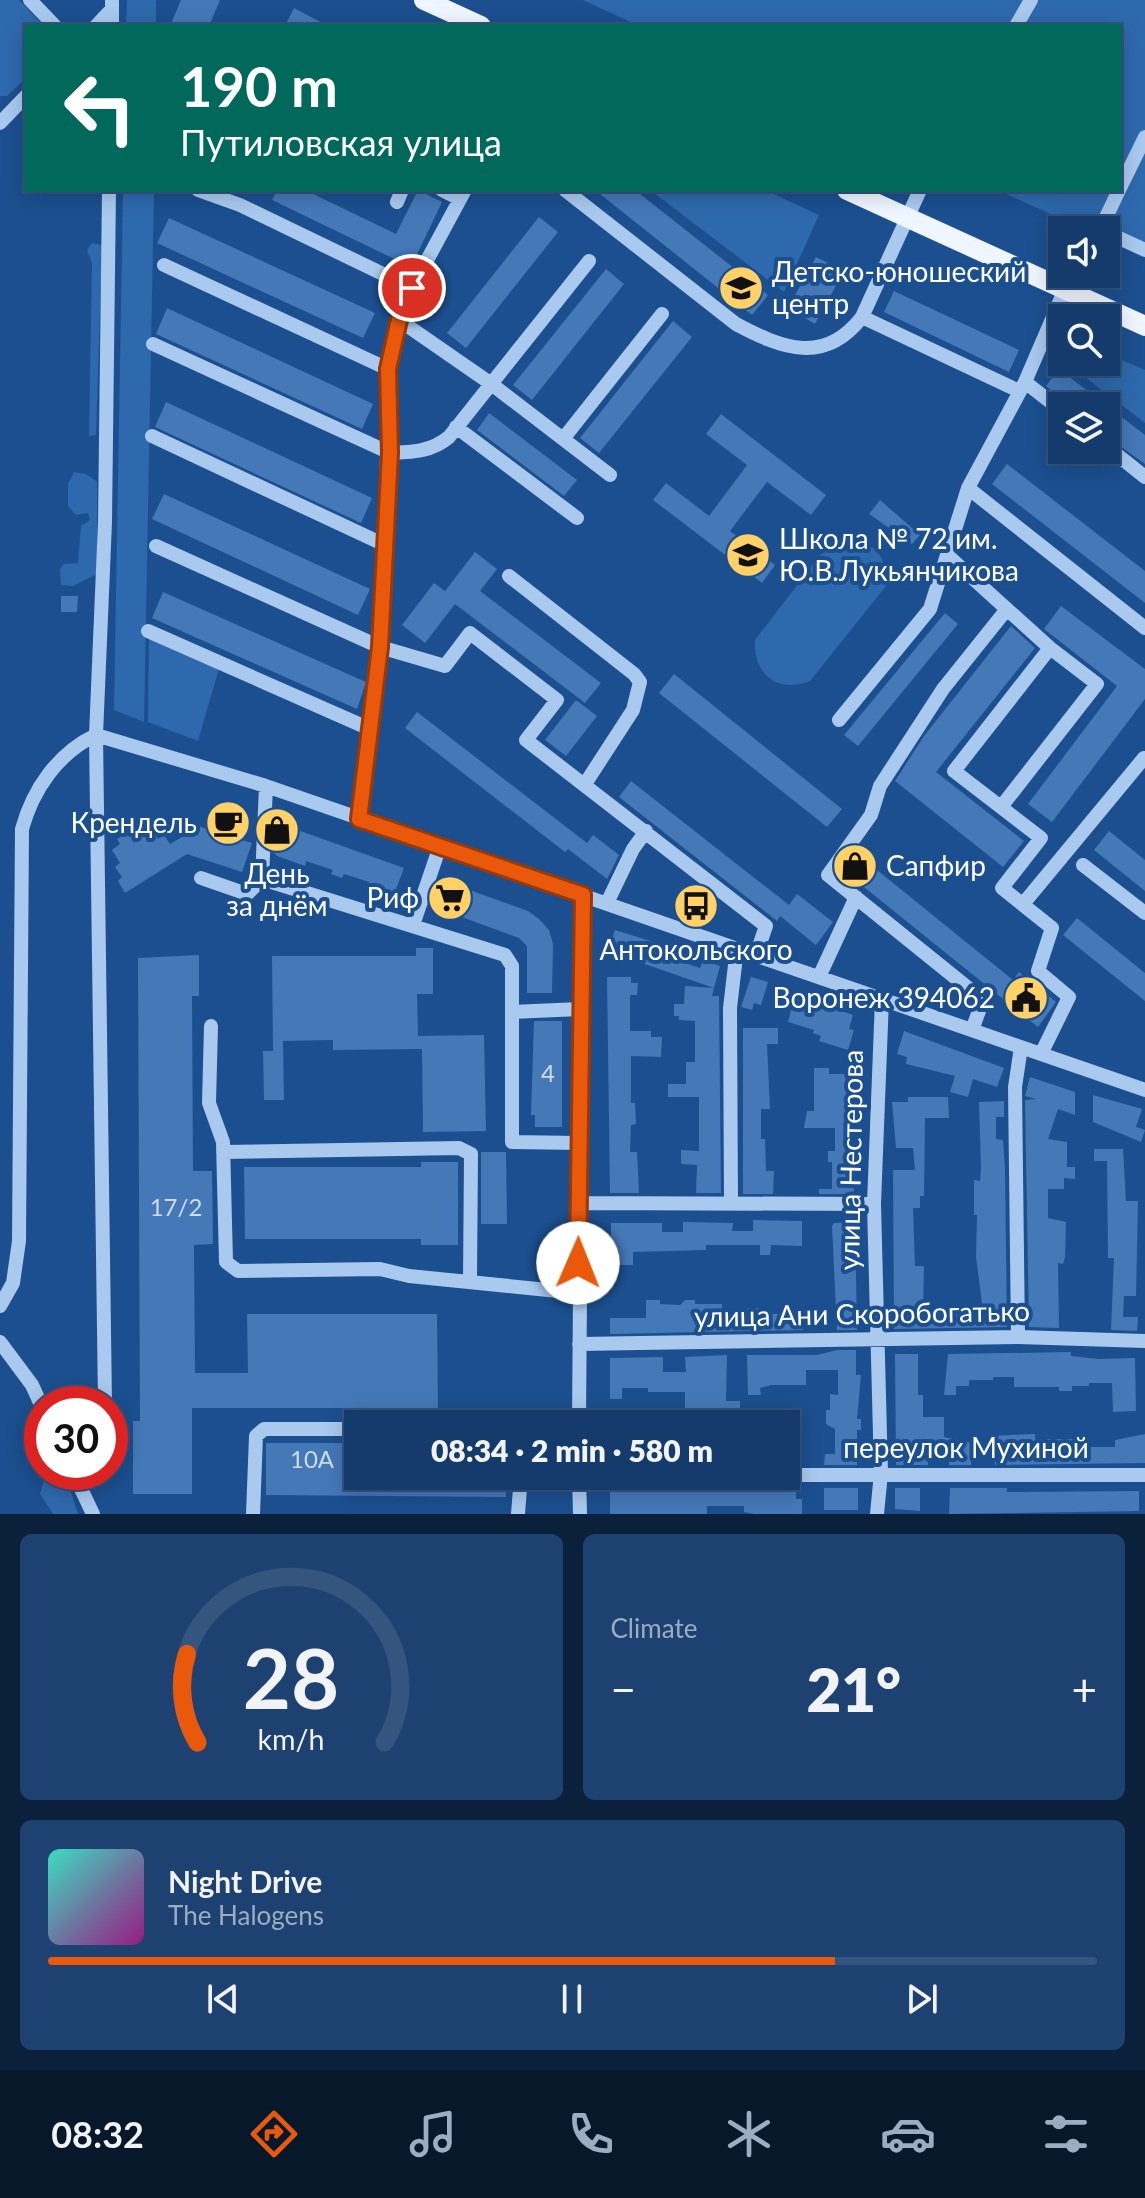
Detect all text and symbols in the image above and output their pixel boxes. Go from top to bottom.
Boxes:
text: 190 m [180,52,338,119]
icon: left [48,56,152,160]
text: Путиловская улица [180,120,502,164]
map controls [1048,216,1120,464]
button: sound [1048,216,1120,288]
pin [378,254,446,322]
place label: Детско-юношеский центр [772,254,1026,320]
school or university icon: Детско-юношеский центр [717,264,765,312]
icon: arrive [390,266,434,310]
button: search [1048,304,1120,376]
button: layers [1048,392,1120,464]
place label: Школа № 72 им. Ю.В.Лукьянчикова [779,521,1019,587]
school or university icon: Школа № 72 им. Ю.В.Лукьянчикова [724,531,772,579]
cafe icon: Крендель [204,799,252,847]
place label: Крендель [71,805,197,839]
shop icon: День за днём [253,806,301,854]
shop icon: Сапфир [831,842,879,890]
place label: Сапфир [886,848,986,882]
place label: День за днём [226,856,328,922]
supermarket icon: Риф [426,874,474,922]
place label: Риф [367,880,419,914]
bus stop icon: Антокольского [672,882,720,930]
place label: Антокольского [599,932,793,966]
public building icon: Воронеж 394062 [1002,974,1050,1022]
place label: Воронеж 394062 [773,980,995,1014]
street label: улица Нестерова [831,1049,869,1271]
house number: 4 [541,1058,555,1087]
house number: 17/2 [150,1192,202,1221]
position arrow [536,1221,620,1305]
street label: улица Ани Скоробогатько [694,1293,1030,1333]
speed limit sign: 30 [24,1386,128,1490]
street label: переулок Мухиной [843,1430,1089,1464]
text: 08:34 · 2 min · 580 m [431,1432,713,1468]
house number: 10А [290,1444,335,1473]
text: Climate [611,1612,697,1644]
text: 28 [243,1627,340,1727]
text: 21° [806,1653,901,1725]
text: − [611,1663,636,1715]
text: + [1071,1663,1097,1715]
text: km/h [258,1722,325,1756]
text: Night Drive [168,1863,322,1899]
text: The Halogens [168,1899,324,1931]
icon: previous [201,1977,245,2021]
icon: pause [550,1977,594,2021]
icon: next [900,1977,944,2021]
icon: directions [246,2106,302,2162]
icon: music [405,2106,461,2162]
icon: phone [563,2106,619,2162]
icon: climate [721,2106,777,2162]
icon: car [880,2106,936,2162]
icon: filters [1038,2106,1094,2162]
text: 08:32 [51,2112,144,2156]

